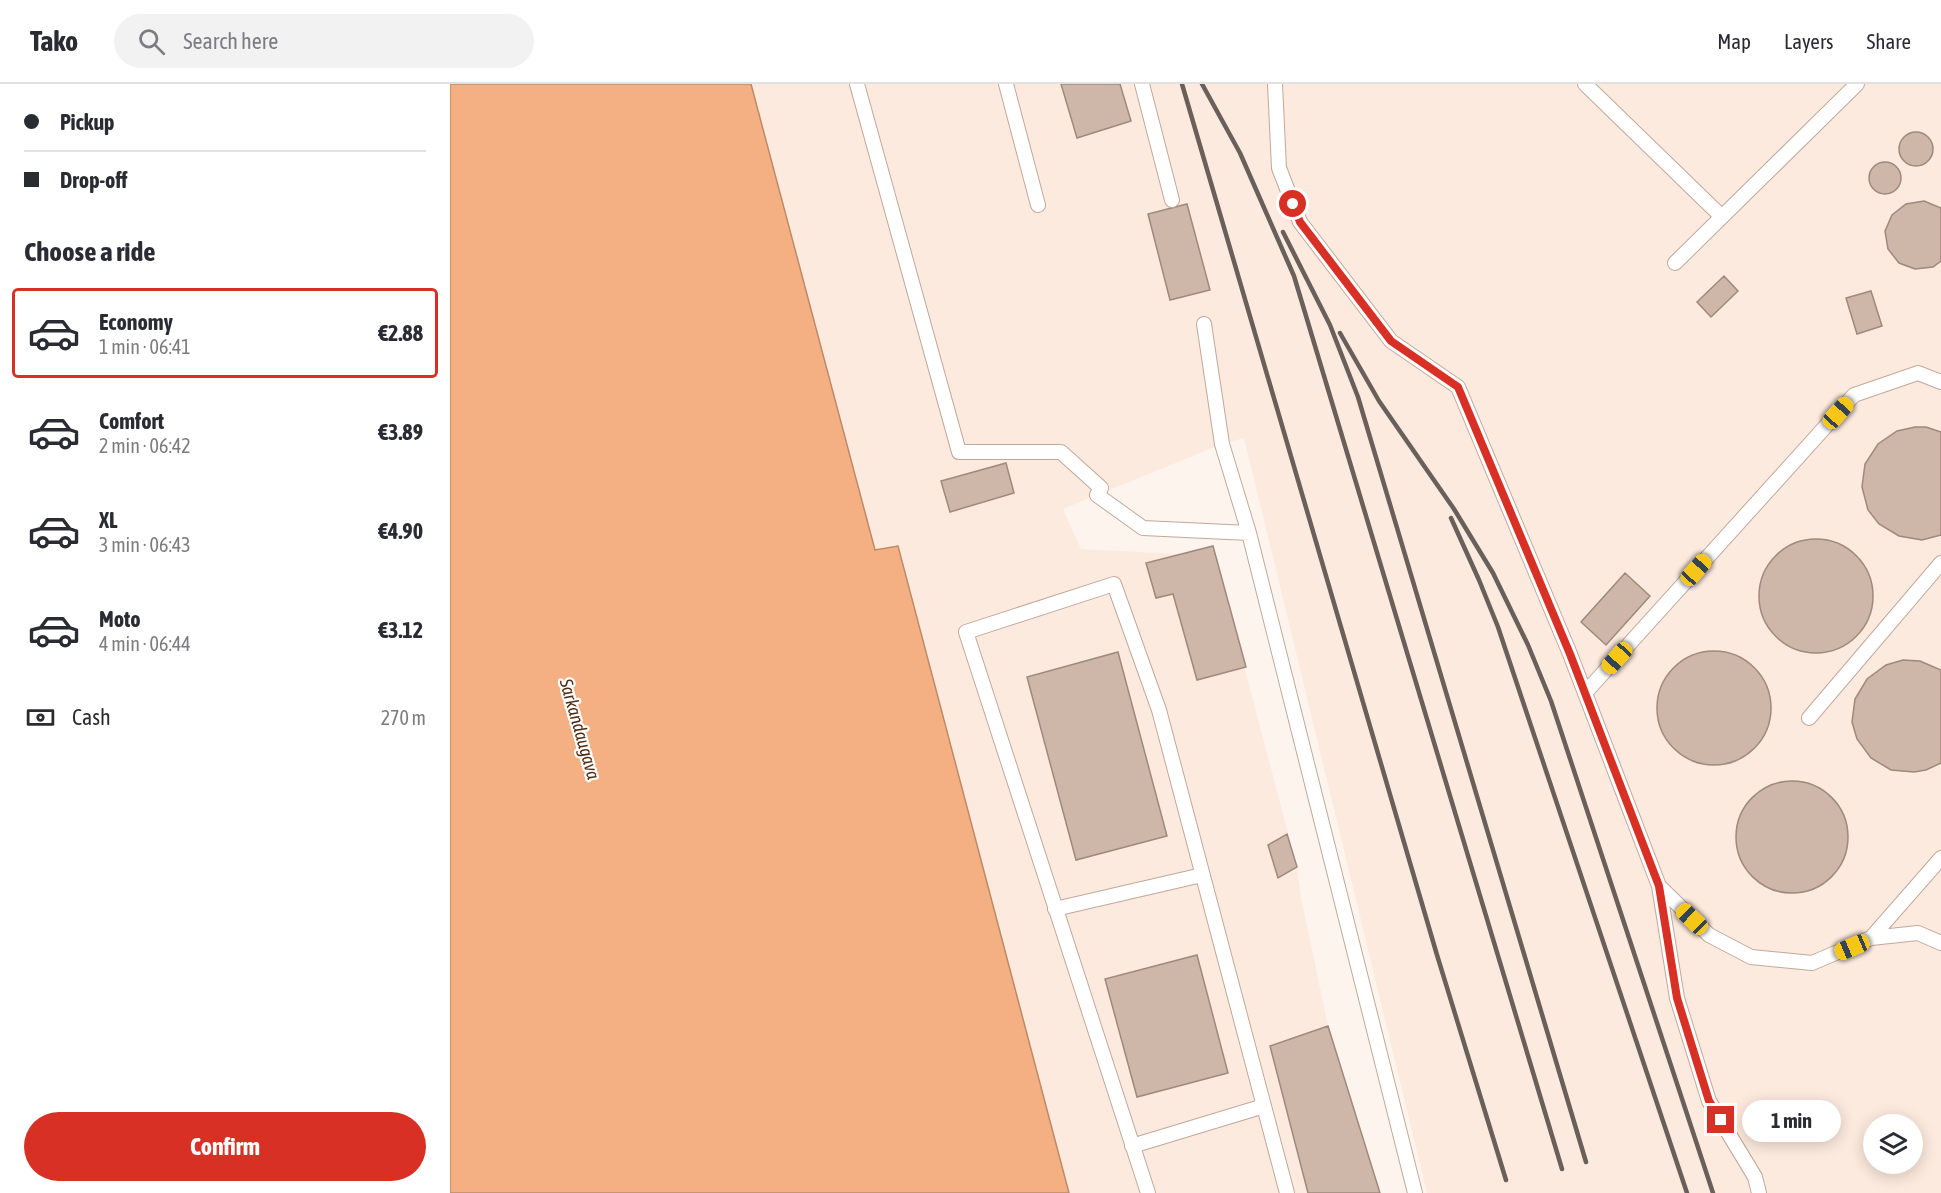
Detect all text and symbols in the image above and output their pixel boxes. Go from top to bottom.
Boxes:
search box [114,14,534,68]
text: Tako [30,25,78,57]
icon: search [135,25,168,58]
text: Search here [183,28,278,54]
text: Map [1717,29,1751,53]
text: Layers [1784,29,1834,53]
text: Share [1867,29,1911,53]
text: Pickup [60,109,115,135]
text: Drop-off [60,167,127,193]
route start [1279,190,1306,217]
text: Choose a ride [24,236,156,267]
icon: car [27,306,81,360]
text: Economy [99,309,173,335]
text: €2.88 [378,320,423,346]
text: 1 min · 06:41 [99,335,191,358]
car [1819,394,1857,432]
icon: car [27,405,81,459]
text: Comfort [99,408,164,434]
text: €3.89 [378,419,423,445]
text: 2 min · 06:42 [99,434,191,457]
icon: car [27,504,81,558]
text: XL [99,507,117,533]
text: €4.90 [378,518,423,544]
text: 3 min · 06:43 [99,533,191,556]
car [1677,551,1715,589]
icon: car [27,603,81,657]
text: Moto [99,606,141,632]
text: €3.12 [378,617,423,643]
text: 4 min · 06:44 [99,632,191,655]
car [1598,639,1636,677]
water label: Sarkandaugava [555,675,605,782]
icon: cash [24,701,57,734]
text: Cash [72,704,111,730]
text: 270 m [381,706,426,729]
car [1673,900,1711,938]
car [1832,932,1872,962]
callout: 1 min [1742,1099,1841,1141]
route end [1707,1106,1734,1133]
text: 1 min [1771,1109,1812,1132]
button: Confirm [24,1112,426,1181]
map controls [1863,1114,1923,1174]
button: layers [1863,1114,1923,1174]

